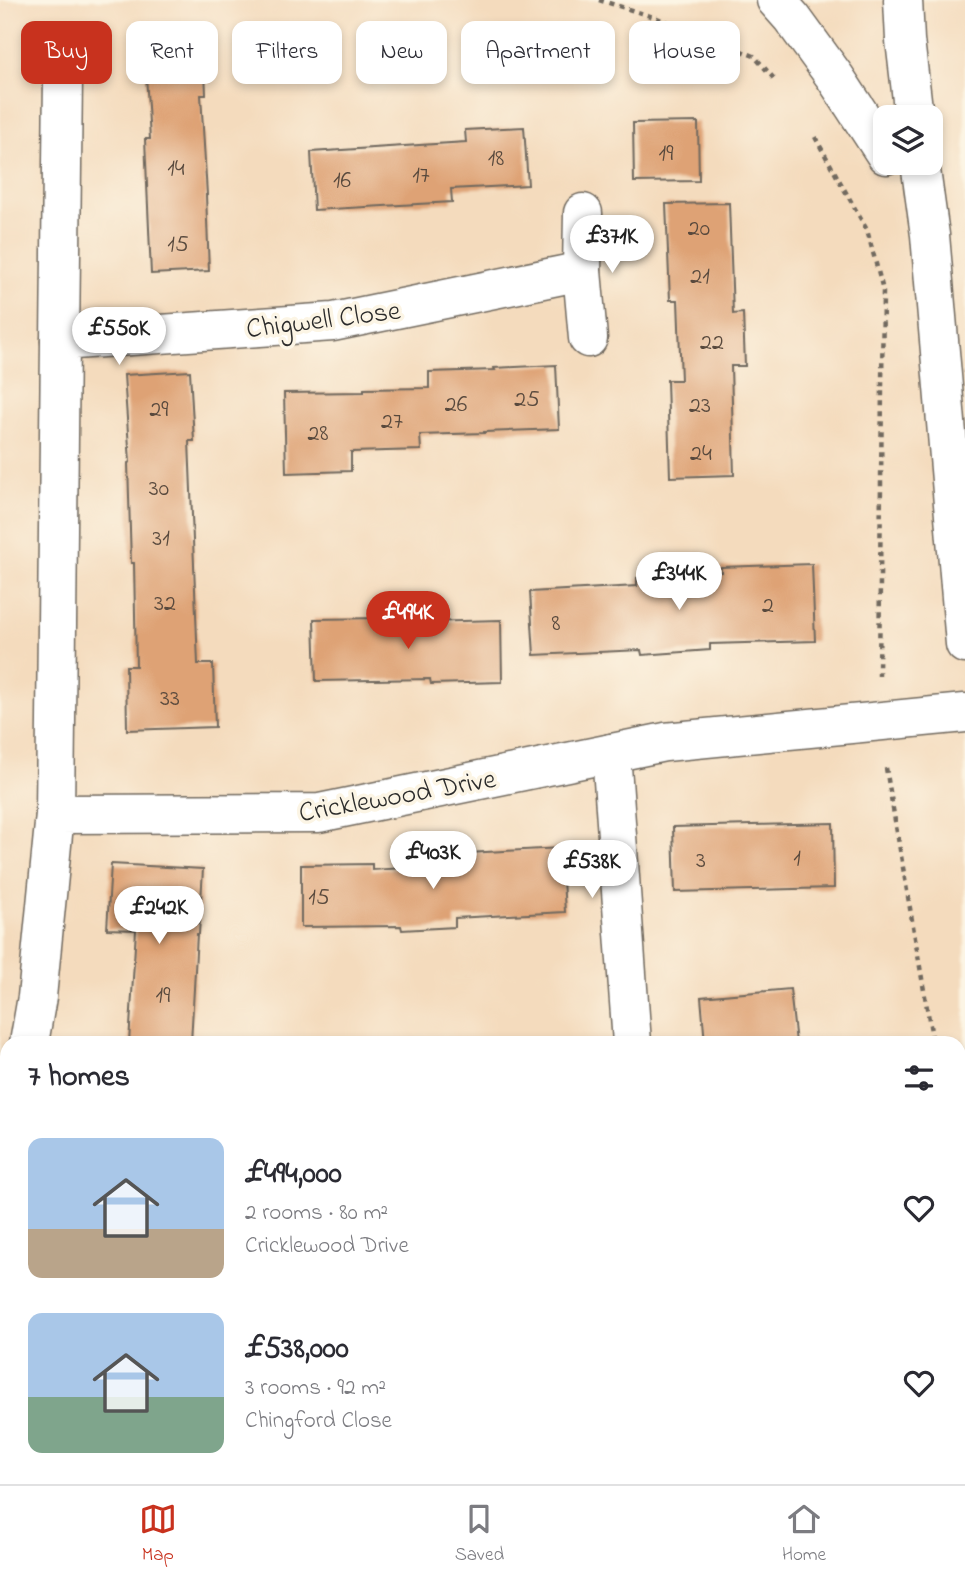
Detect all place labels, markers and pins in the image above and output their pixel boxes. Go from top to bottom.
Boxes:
pin: £371K [563,216,661,275]
pin: £550K [70,308,168,367]
pin: £344K [630,552,728,612]
pin: £494K [359,592,457,651]
pin: £403K [384,832,482,891]
pin: £538K [543,841,641,900]
pin: £242K [110,886,208,946]

